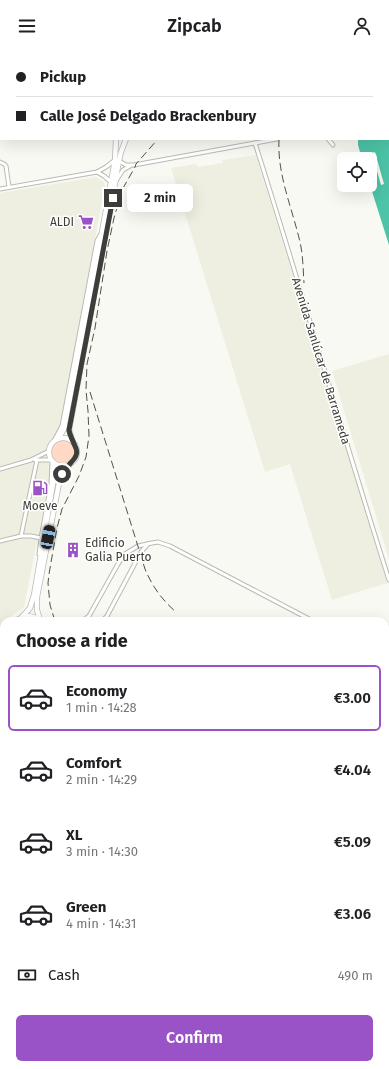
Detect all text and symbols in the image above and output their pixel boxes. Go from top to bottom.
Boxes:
icon: menu [16,15,38,37]
text: Zipcab [167,15,222,37]
icon: person [351,15,373,37]
text: Pickup [40,68,86,86]
text: Calle José Delgado Brackenbury [40,107,256,125]
map controls [337,152,377,192]
button: locate [337,152,377,192]
callout: 2 min [127,184,193,212]
route end [104,189,122,207]
text: 2 min [144,190,176,205]
supermarket icon: ALDI [77,213,95,231]
place label: ALDI [50,215,74,229]
street label: Avenida Sanlúcar de Barrameda [289,276,353,446]
route start [53,465,71,483]
fuel station icon: Moeve [31,479,49,497]
place label: Moeve [22,499,58,513]
car [40,524,56,550]
place label: Edificio Galia Puerto [85,536,152,564]
building icon: Edificio Galia Puerto [64,541,82,559]
text: Choose a ride [16,630,128,652]
icon: car [18,680,54,716]
text: Economy [66,682,127,700]
text: €3.00 [334,689,371,707]
text: 1 min · 14:28 [66,700,137,715]
icon: car [18,752,54,788]
text: Comfort [66,754,122,772]
text: €4.04 [334,761,371,779]
text: 2 min · 14:29 [66,772,137,787]
icon: car [18,824,54,860]
text: XL [66,826,82,844]
text: €5.09 [334,833,371,851]
text: 3 min · 14:30 [66,844,138,859]
icon: car [18,896,54,932]
text: Green [66,898,106,916]
text: €3.06 [334,905,371,923]
text: 4 min · 14:31 [66,916,136,931]
icon: cash [16,964,38,986]
text: Cash [48,966,80,984]
text: 490 m [338,968,373,983]
button: Confirm [16,1015,373,1061]

